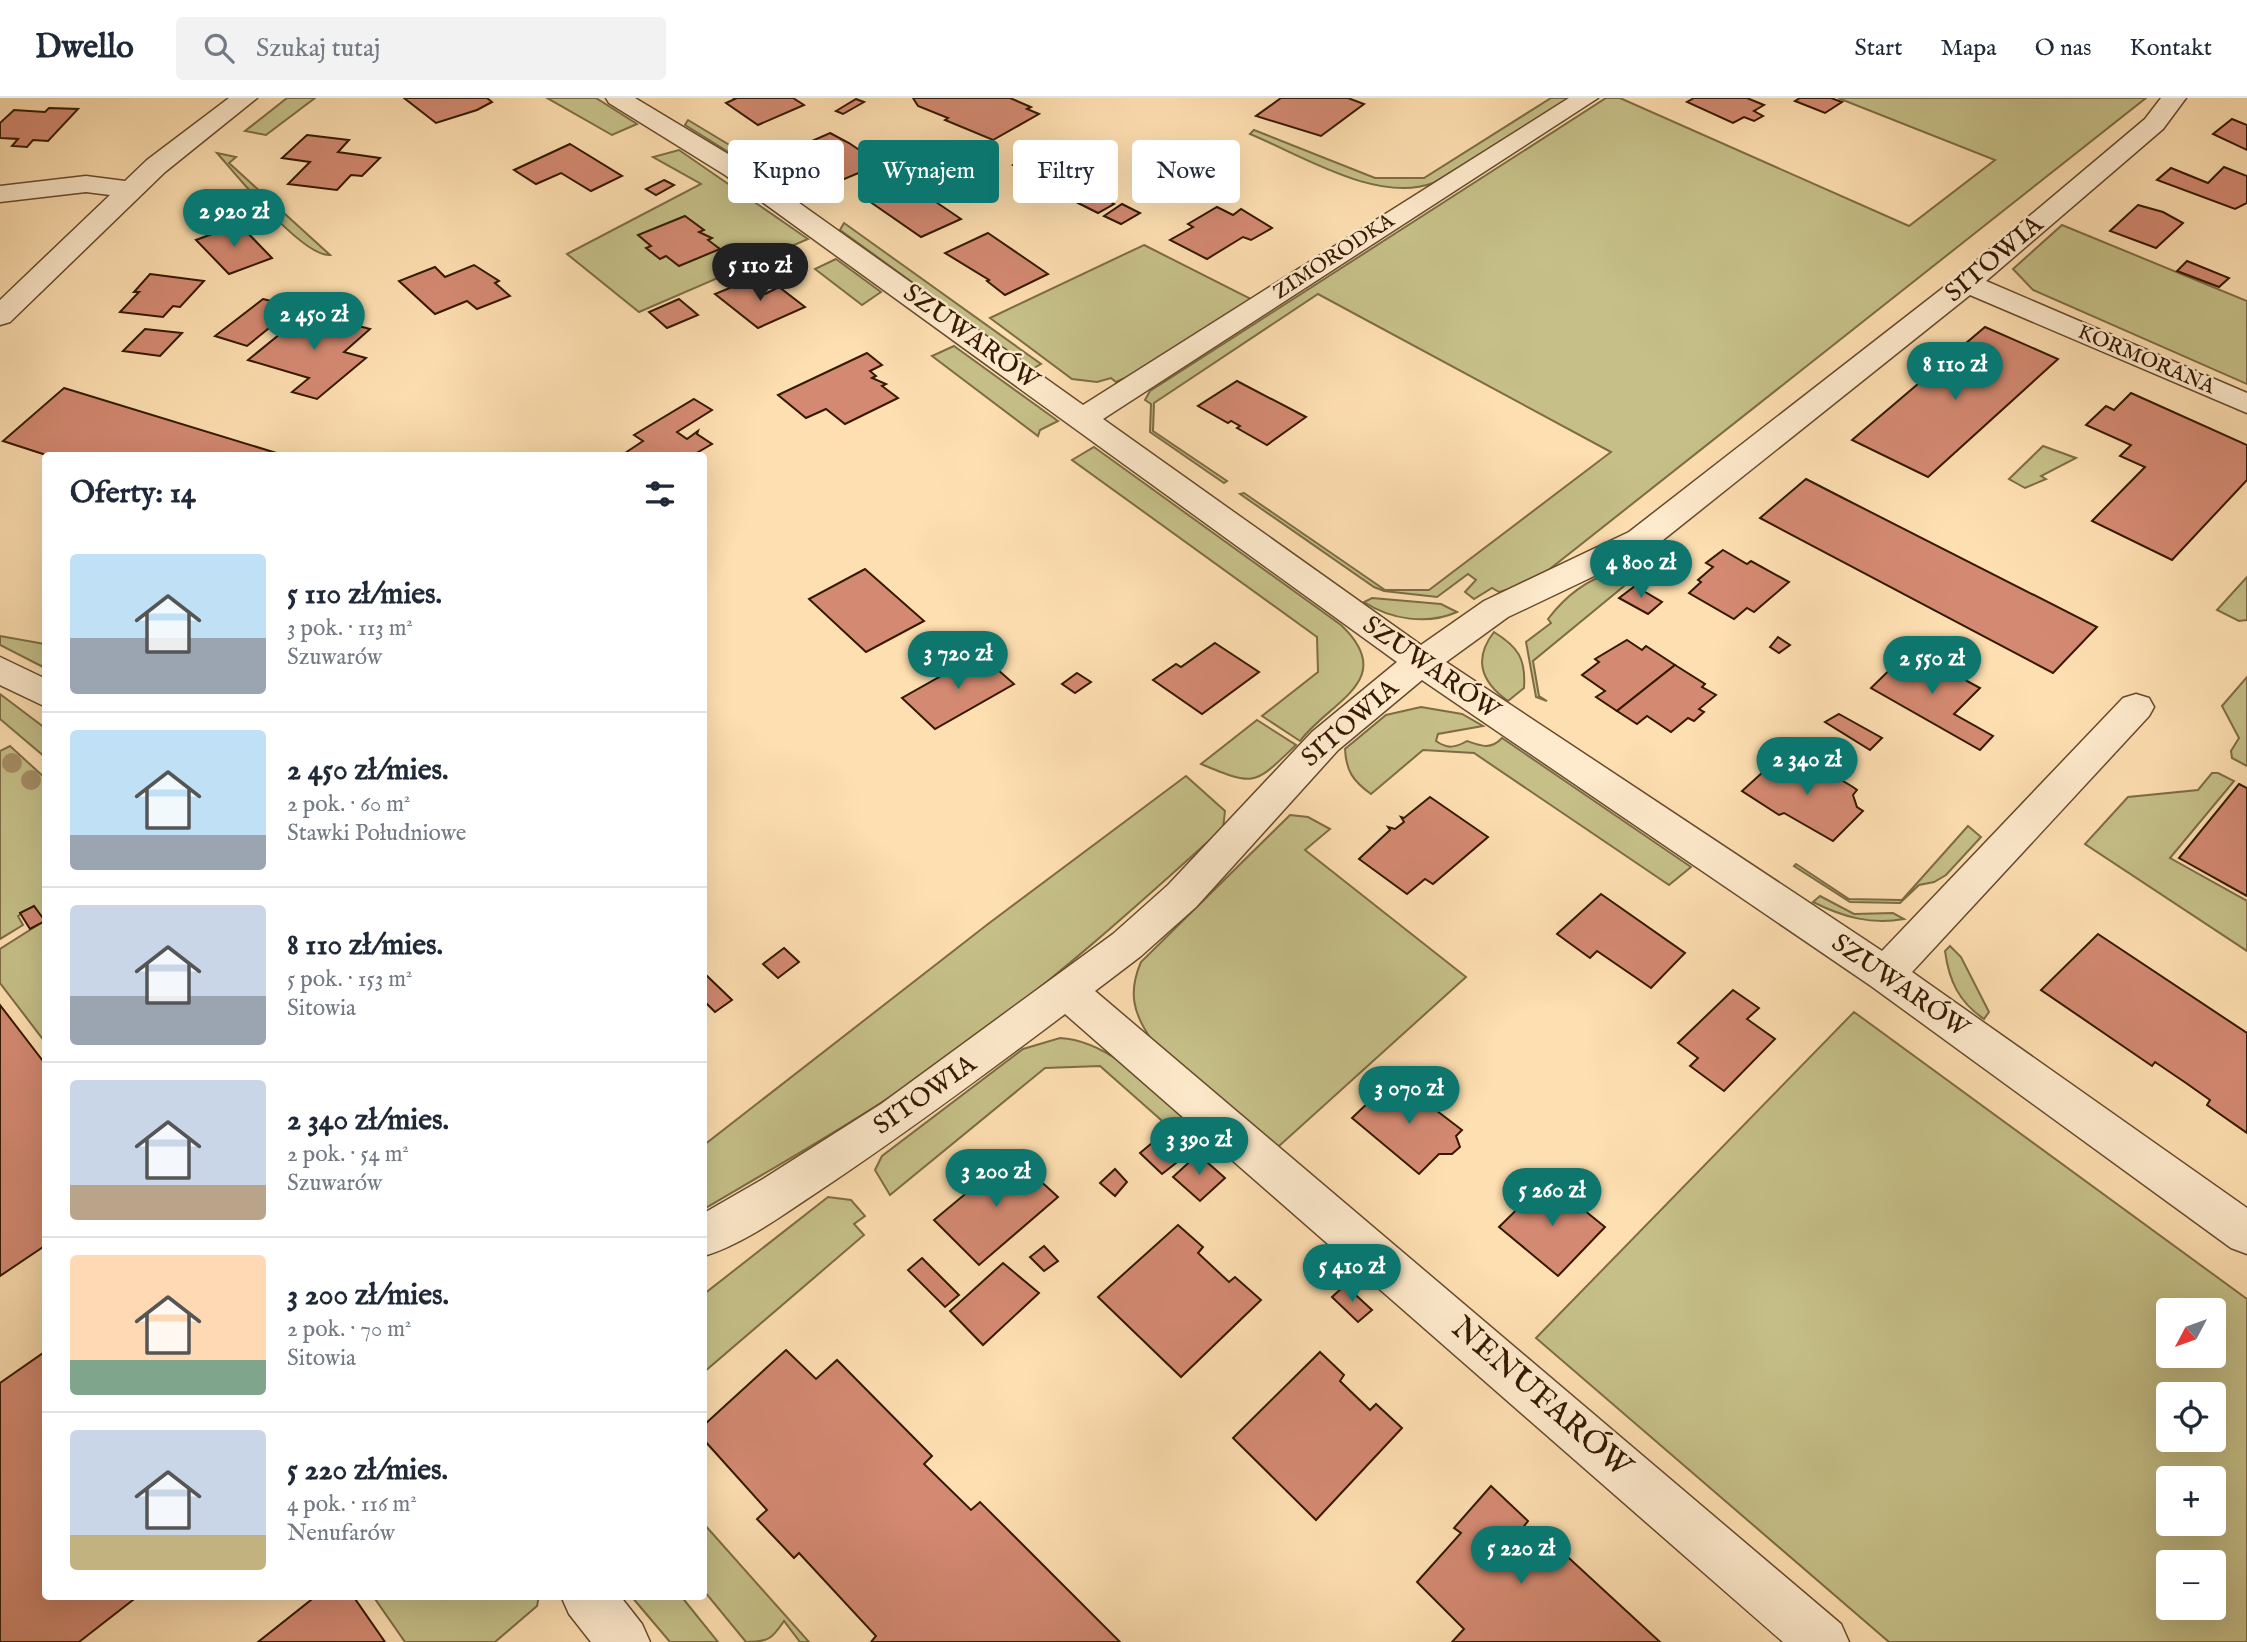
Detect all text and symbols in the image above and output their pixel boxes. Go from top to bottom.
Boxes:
search box [176,17,666,80]
text: Dwello [35,27,134,69]
icon: search [200,29,238,67]
text: Szukaj tutaj [256,32,380,65]
text: Start [1854,33,1902,64]
text: Mapa [1940,33,1997,64]
text: O nas [2035,33,2091,64]
text: Kontakt [2129,33,2212,64]
chip: Kupno [728,140,844,203]
chip: Wynajem [858,140,999,203]
chip: Filtry [1013,140,1118,203]
chip: Nowe [1132,140,1240,203]
pin: 2 920 zł [162,190,306,249]
text: 2 920 zł [199,197,269,226]
street label: ZIMORODKA [1268,207,1400,306]
street label: SITOWIA [1938,207,2051,310]
pin: 5 110 zł [688,244,832,303]
text: 5 110 zł [728,251,792,280]
street label: SZUWARÓW [897,277,1046,398]
pin: 2 450 zł [242,292,386,352]
text: 2 450 zł [280,300,348,329]
street label: KORMORANA [2073,319,2219,401]
pin: 8 110 zł [1883,342,2027,402]
text: 8 110 zł [1923,350,1987,379]
text: Oferty: 14 [70,475,196,513]
icon: filters [641,475,679,513]
pin: 4 800 zł [1569,540,1713,600]
text: 4 800 zł [1606,548,1676,577]
text: 5 110 zł/mies. [287,576,442,614]
icon: home [126,582,210,666]
street label: SZUWARÓW [1356,609,1507,728]
text: 3 pok. · 113 m² [287,614,413,643]
pin: 3 720 zł [886,632,1030,691]
pin: 2 550 zł [1860,636,2004,696]
text: 3 720 zł [924,639,992,668]
text: Szuwarów [287,643,382,672]
text: 2 550 zł [1899,644,1965,673]
street label: SITOWIA [1295,671,1407,774]
pin: 2 340 zł [1735,738,1879,797]
text: 2 340 zł [1773,745,1841,774]
text: 2 450 zł/mies. [287,752,448,790]
icon: home [126,758,210,842]
text: 2 pok. · 60 m² [287,790,410,819]
text: Stawki Południowe [287,819,466,848]
text: 8 110 zł/mies. [287,927,443,965]
street label: SZUWARÓW [1825,927,1976,1046]
icon: home [126,933,210,1017]
text: 5 pok. · 153 m² [287,965,413,994]
text: Sitowia [287,994,356,1023]
street label: SITOWIA [867,1047,984,1142]
pin: 3 070 zł [1337,1066,1481,1126]
text: 3 070 zł [1375,1074,1443,1103]
text: 2 340 zł/mies. [287,1102,449,1140]
icon: home [126,1108,210,1192]
pin: 3 390 zł [1127,1118,1271,1177]
text: 3 390 zł [1166,1125,1232,1154]
text: 2 pok. · 54 m² [287,1140,409,1169]
pin: 3 200 zł [924,1150,1068,1209]
text: 3 200 zł [962,1157,1030,1186]
pin: 5 260 zł [1480,1168,1624,1228]
text: Szuwarów [287,1169,382,1198]
text: 5 260 zł [1518,1176,1586,1205]
pin: 5 410 zł [1280,1244,1424,1304]
text: 5 410 zł [1319,1252,1385,1281]
text: 3 200 zł/mies. [287,1277,449,1315]
icon: home [126,1283,210,1367]
north arrow [2156,1298,2226,1368]
map controls [2156,1298,2226,1620]
street label: NENUFARÓW [1442,1308,1641,1489]
text: 2 pok. · 70 m² [287,1315,412,1344]
text: Sitowia [287,1344,356,1373]
button: locate [2156,1382,2226,1452]
text: 5 220 zł/mies. [287,1452,448,1490]
icon: home [126,1458,210,1542]
button: + [2156,1466,2226,1536]
text: 4 pok. · 116 m² [287,1490,417,1519]
text: Nenufarów [287,1519,395,1548]
pin: 5 220 zł [1449,1526,1593,1586]
text: 5 220 zł [1487,1534,1555,1563]
button: − [2156,1550,2226,1620]

